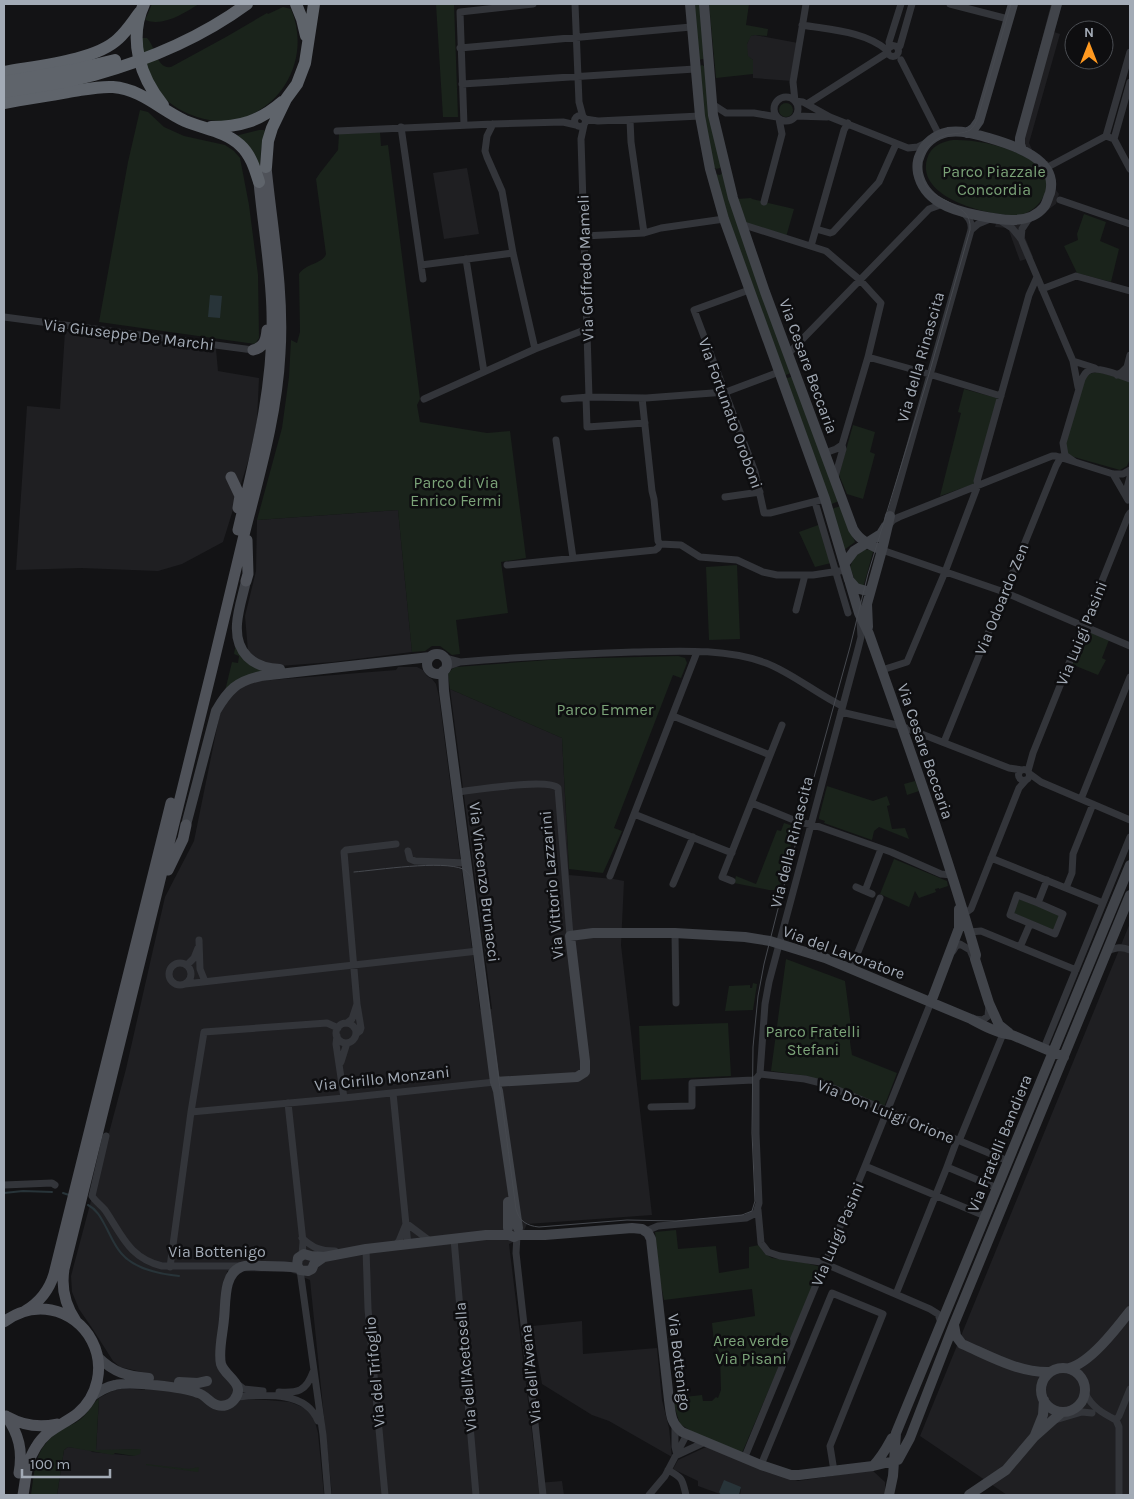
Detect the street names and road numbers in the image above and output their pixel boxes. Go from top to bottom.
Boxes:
street label: Via Goffredo Mameli [573,194,598,342]
street label: Via della Rinascita [893,290,948,425]
street label: Via Cesare Beccaria [775,296,842,436]
street label: Via Giuseppe De Marchi [42,315,215,354]
street label: Via Fortunato Oroboni [694,335,767,491]
street label: Via Odoardo Zen [970,541,1033,658]
street label: Via Luigi Pasini [1052,578,1111,688]
street label: Via Cesare Beccaria [893,681,958,822]
street label: Via della Rinascita [766,774,817,910]
street label: Via Vincenzo Brunacci [465,801,504,963]
street label: Via Vittorio Lazzarini [536,810,567,960]
street label: Via del Lavoratore [780,922,908,983]
street label: Via Cirillo Monzani [314,1062,451,1095]
street label: Via Fratelli Bandiera [963,1072,1036,1215]
street label: Via Don Luigi Orione [814,1075,957,1148]
street label: Via Luigi Pasini [807,1179,868,1289]
street label: Via Bottenigo [168,1242,266,1261]
street label: Via dell'Acetosella [450,1301,481,1433]
street label: Via Bottenigo [664,1313,695,1412]
street label: Via del Trifoglio [360,1316,389,1428]
street label: Via dell'Avena [516,1324,545,1424]

